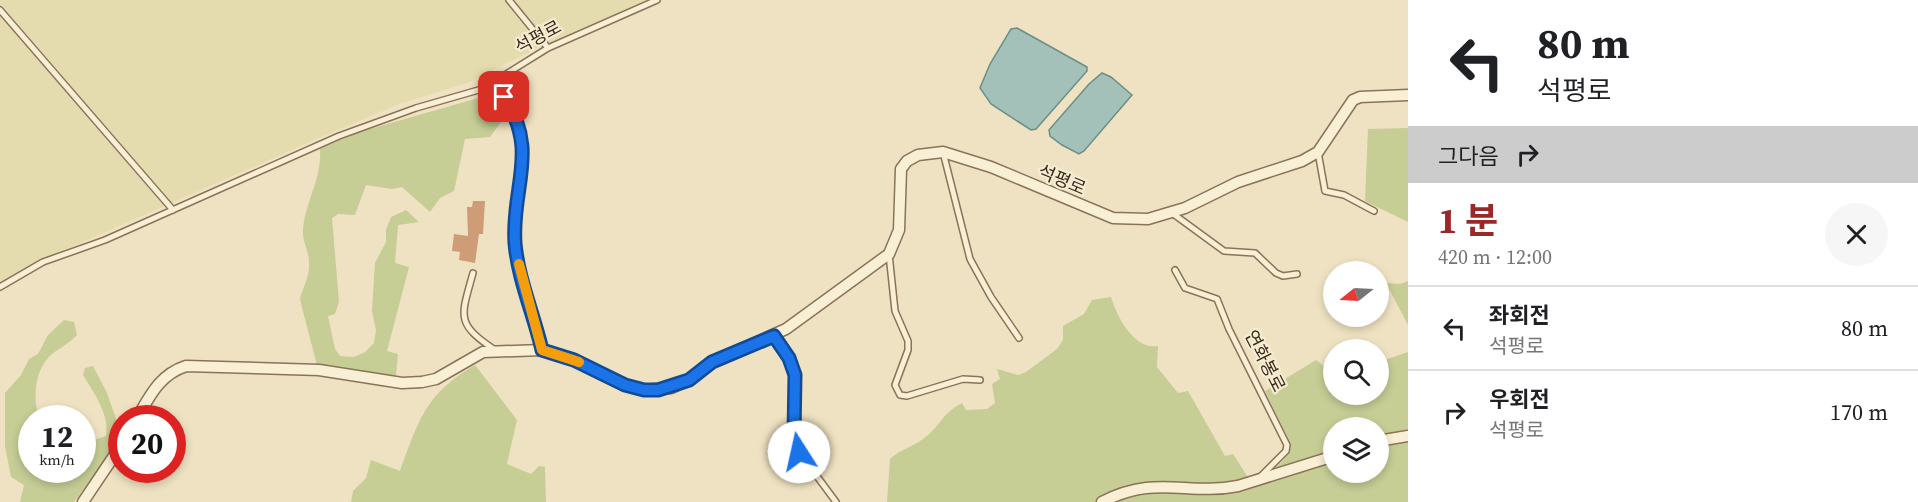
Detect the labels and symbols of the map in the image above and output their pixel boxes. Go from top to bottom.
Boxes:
street label: 석평로 [510,14,566,59]
pin [478,71,529,122]
street label: 석평로 [1034,158,1090,201]
north arrow [1323,261,1389,327]
street label: 연화봉로 [1239,326,1292,396]
speed limit sign: 20 [108,405,186,483]
position arrow [767,420,831,484]

